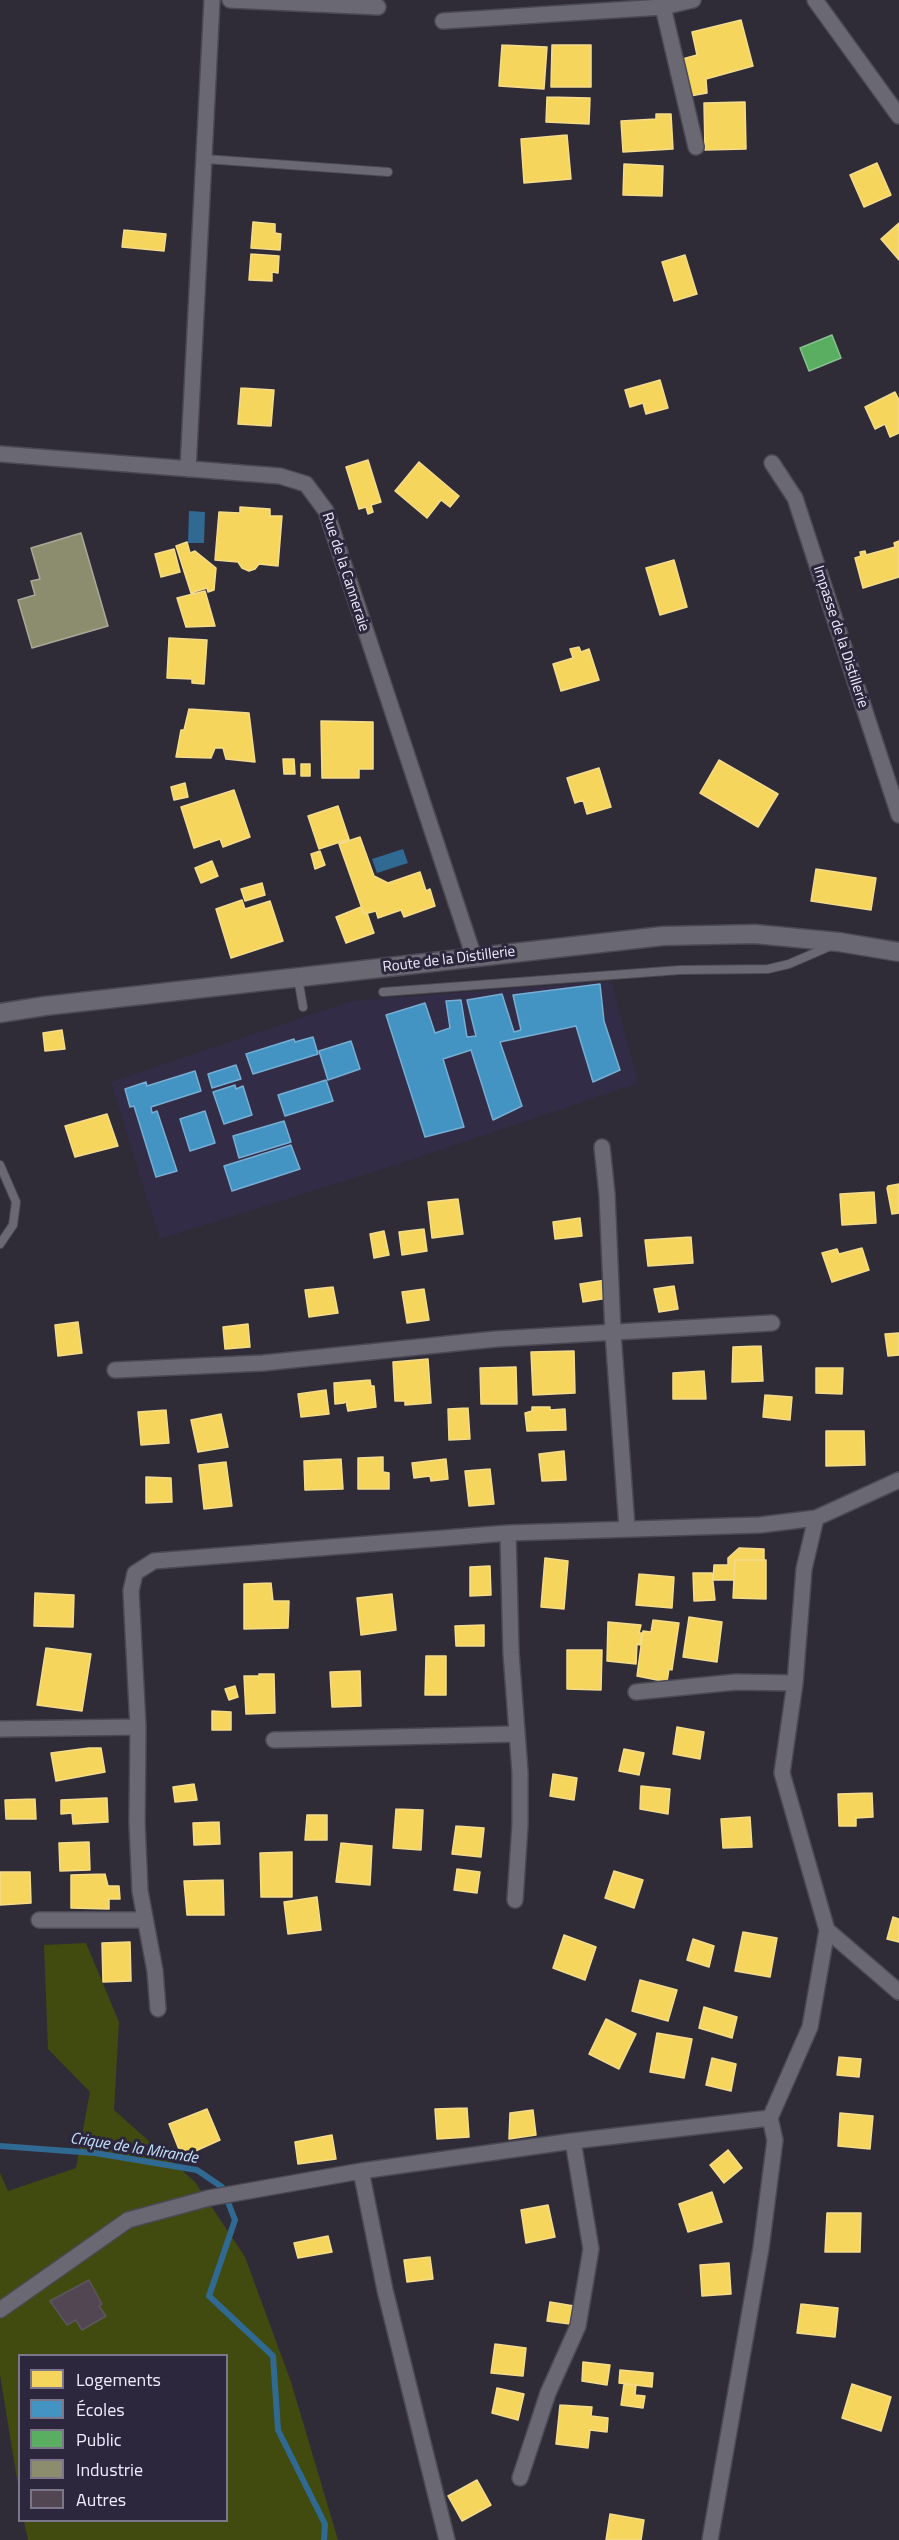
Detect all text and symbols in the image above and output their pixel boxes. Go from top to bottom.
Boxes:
street label: Rue de la Canneraie [317,510,373,634]
street label: Impasse de la Distillerie [808,564,872,710]
street label: Route de la Distillerie [382,943,516,977]
water label: Crique de la Mirande [69,2129,199,2169]
legend [18,2354,228,2522]
text: Logements [76,2366,161,2393]
text: Écoles [76,2396,125,2423]
text: Public [76,2426,122,2453]
text: Industrie [76,2456,143,2483]
text: Autres [76,2486,126,2513]

